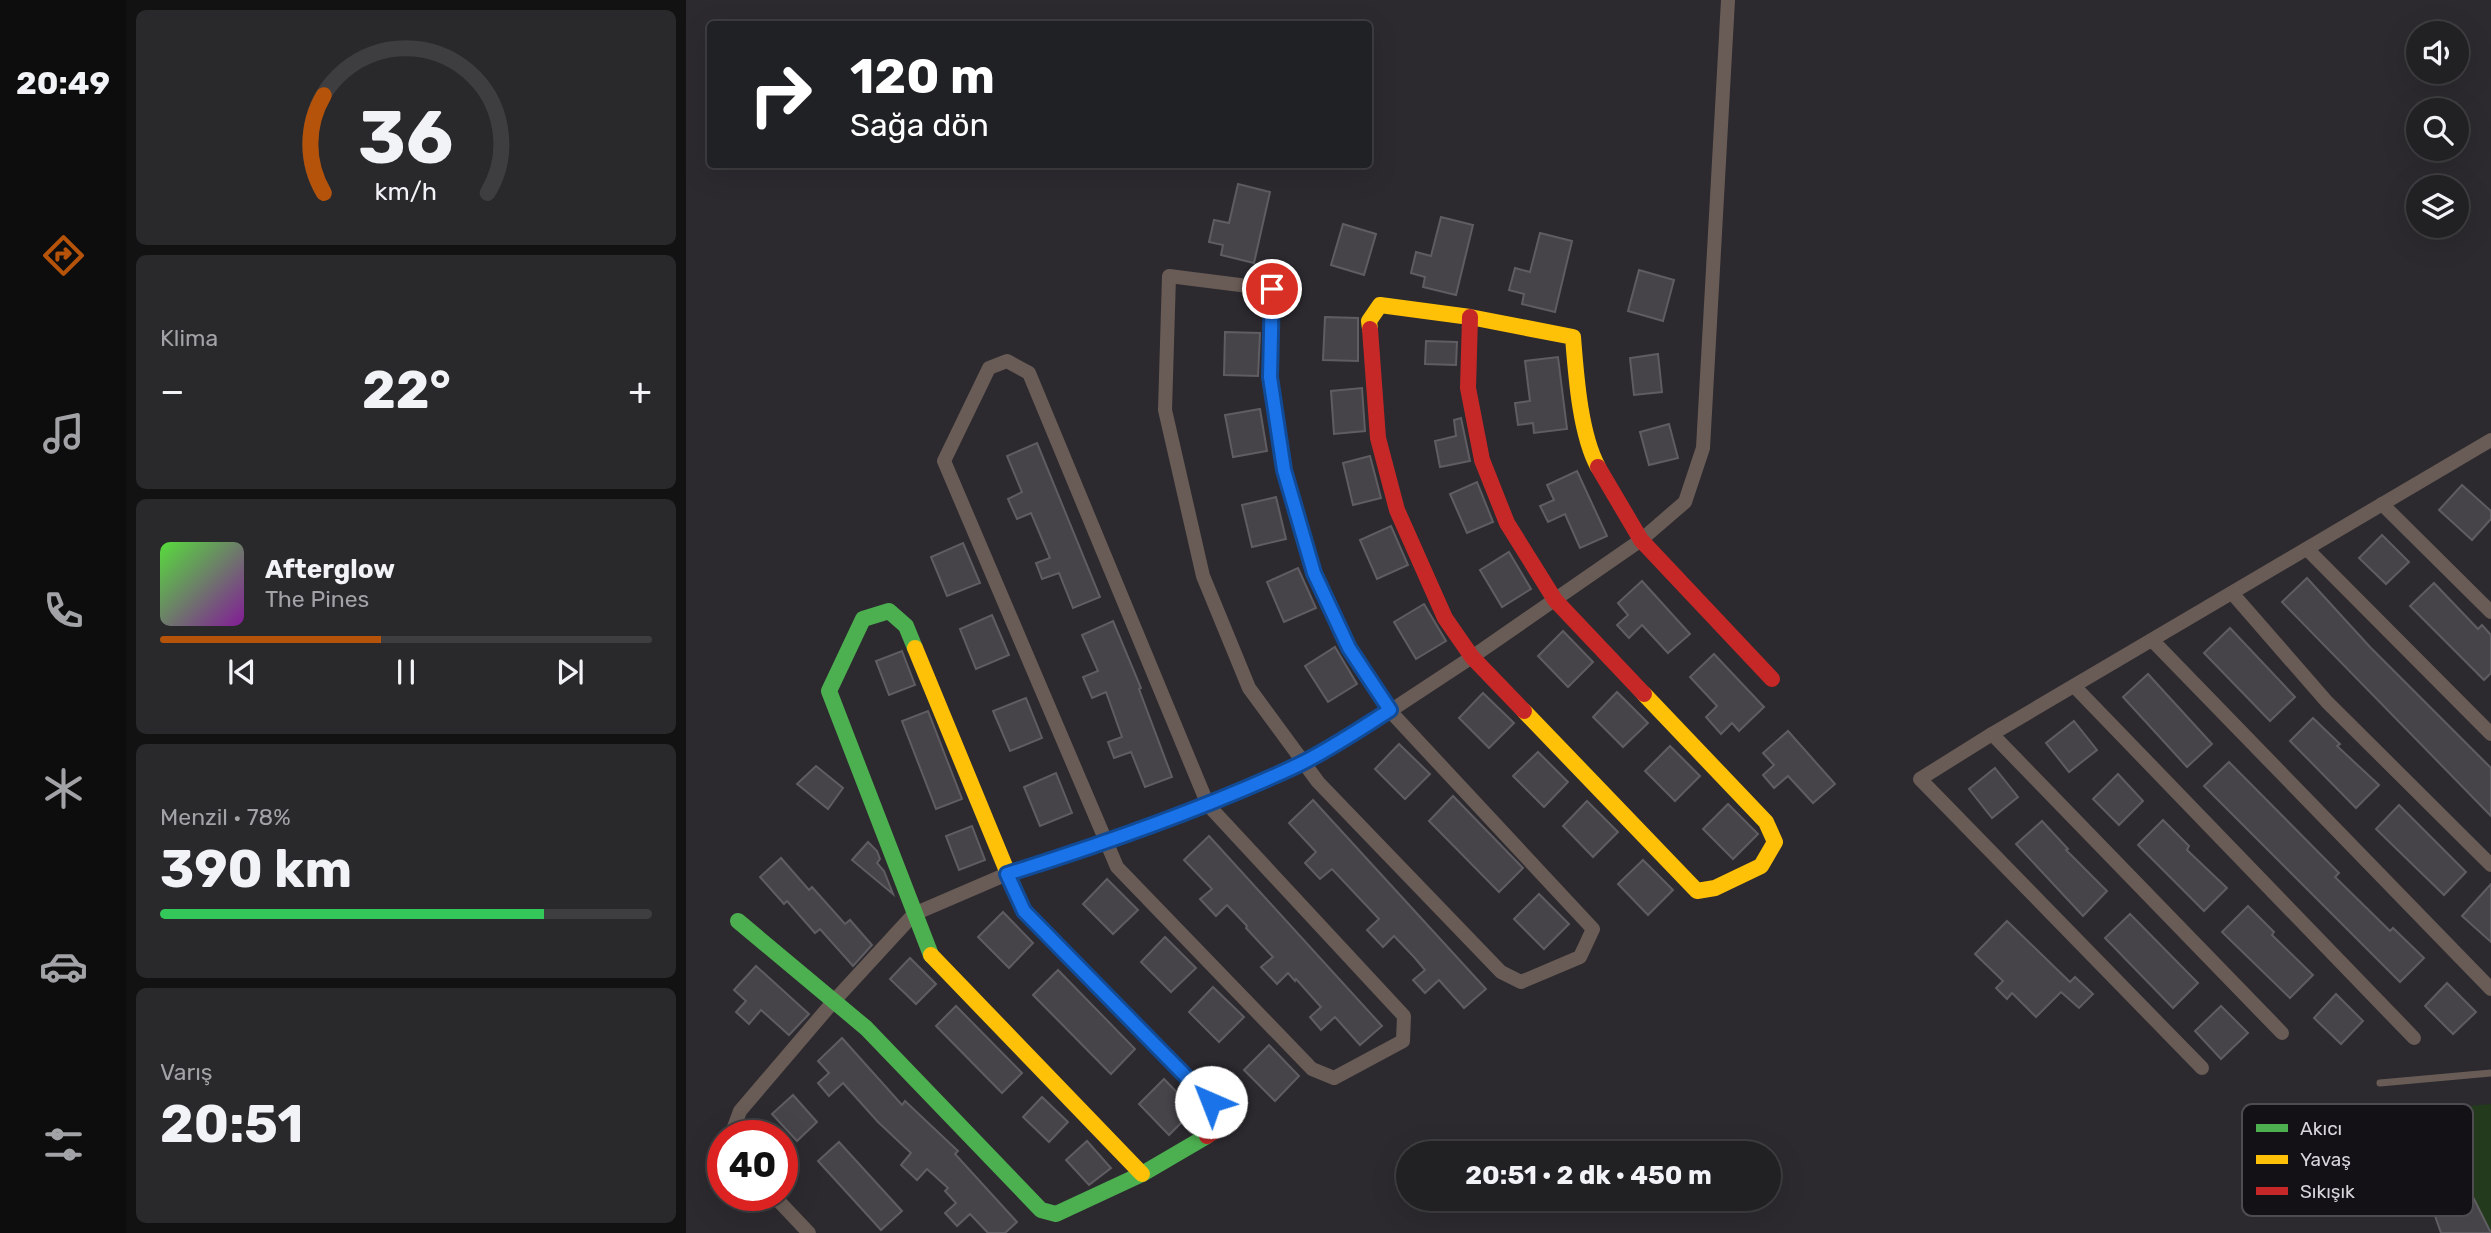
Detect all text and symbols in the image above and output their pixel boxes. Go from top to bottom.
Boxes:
map controls [2406,21,2469,238]
button: sound [2406,21,2469,84]
text: 120 m [850,47,995,105]
icon: right [735,49,826,140]
text: 20:49 [16,64,110,102]
text: 36 [358,96,454,182]
button: search [2406,98,2469,161]
text: Sağa dön [850,106,989,144]
button: layers [2406,175,2469,238]
text: km/h [375,177,437,206]
icon: directions [39,231,88,280]
pin [1242,259,1302,319]
icon: arrive [1253,270,1291,308]
text: Klima [160,324,218,352]
text: 22° [362,359,451,421]
text: − [160,368,185,414]
text: + [628,368,652,414]
icon: music [39,409,88,458]
text: Afterglow [265,554,395,585]
text: The Pines [265,585,369,613]
icon: phone [39,586,88,635]
icon: previous [223,653,261,691]
icon: pause [387,653,425,691]
icon: next [551,653,589,691]
icon: climate [39,764,88,813]
text: Menzil · 78% [160,803,291,831]
text: 390 km [160,838,352,900]
icon: car [39,942,88,991]
text: Varış [160,1058,213,1086]
position arrow [1174,1065,1248,1139]
text: 20:51 [160,1093,303,1155]
legend [2242,1104,2473,1216]
text: Akıcı [2300,1117,2342,1140]
icon: filters [39,1120,88,1169]
speed limit sign: 40 [707,1120,798,1211]
text: Yavaş [2300,1148,2351,1171]
text: 20:51 · 2 dk · 450 m [1465,1160,1712,1191]
text: Sıkışık [2300,1180,2355,1203]

